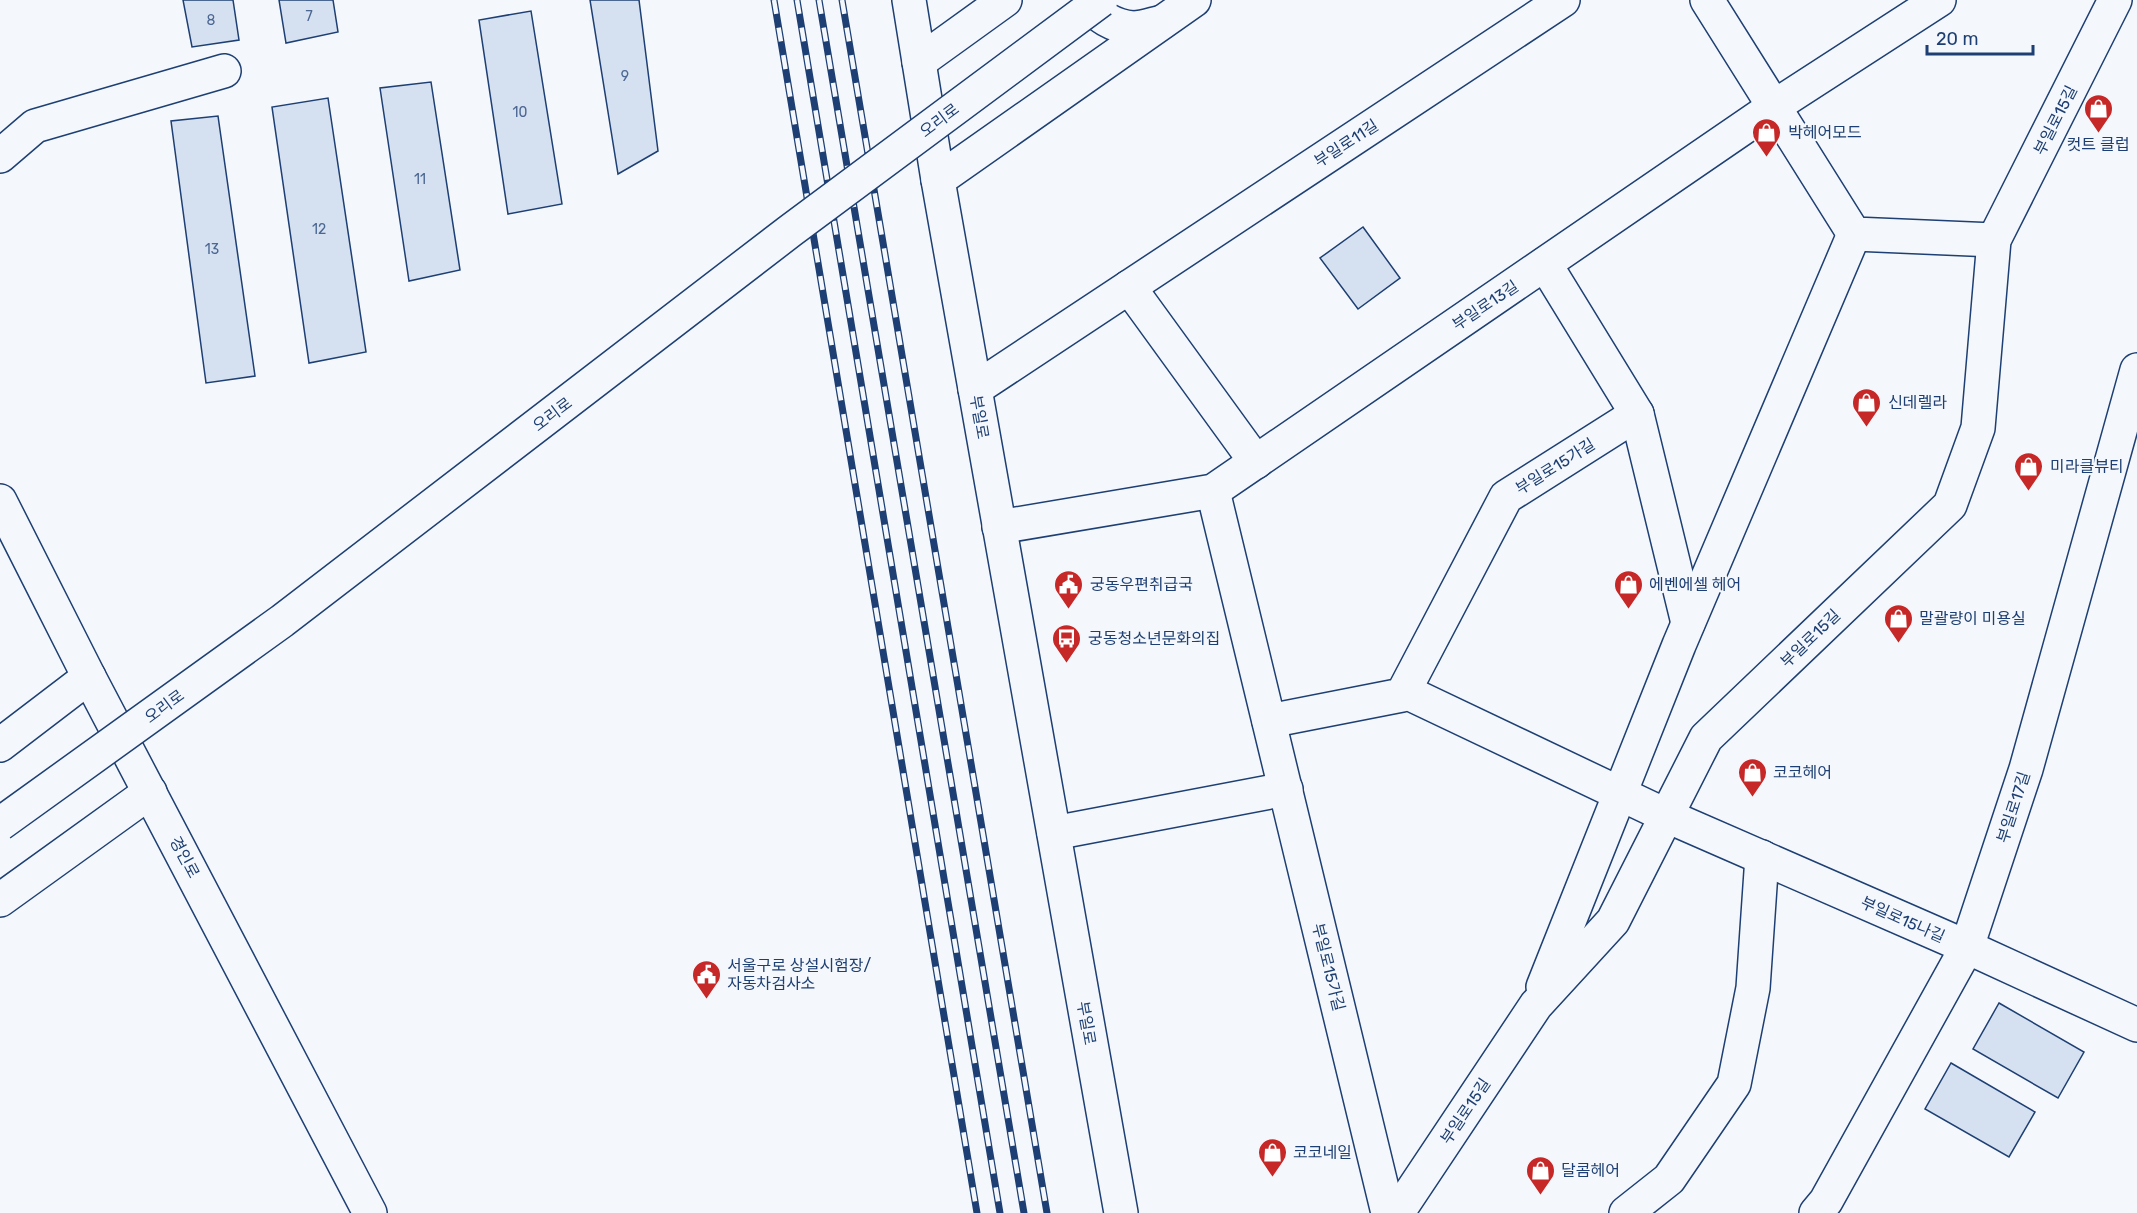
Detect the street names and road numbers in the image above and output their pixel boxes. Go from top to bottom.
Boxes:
street label: 부일로15길 [2030,82,2081,158]
street label: 오리로 [916,99,963,141]
street label: 부일로11길 [1311,116,1382,171]
street label: 부일로13길 [1449,276,1522,334]
street label: 오리로 [529,393,576,435]
street label: 부일로 [966,394,993,441]
street label: 부일로15가길 [1512,435,1598,498]
street label: 부일로15길 [1777,605,1844,671]
street label: 오리로 [141,686,188,727]
street label: 부일로17길 [1993,769,2034,845]
street label: 경인로 [166,833,203,881]
street label: 부일로15나길 [1858,892,1948,946]
street label: 부일로15가길 [1308,921,1349,1013]
street label: 부일로 [1073,1000,1100,1047]
street label: 부일로15길 [1437,1075,1494,1148]

